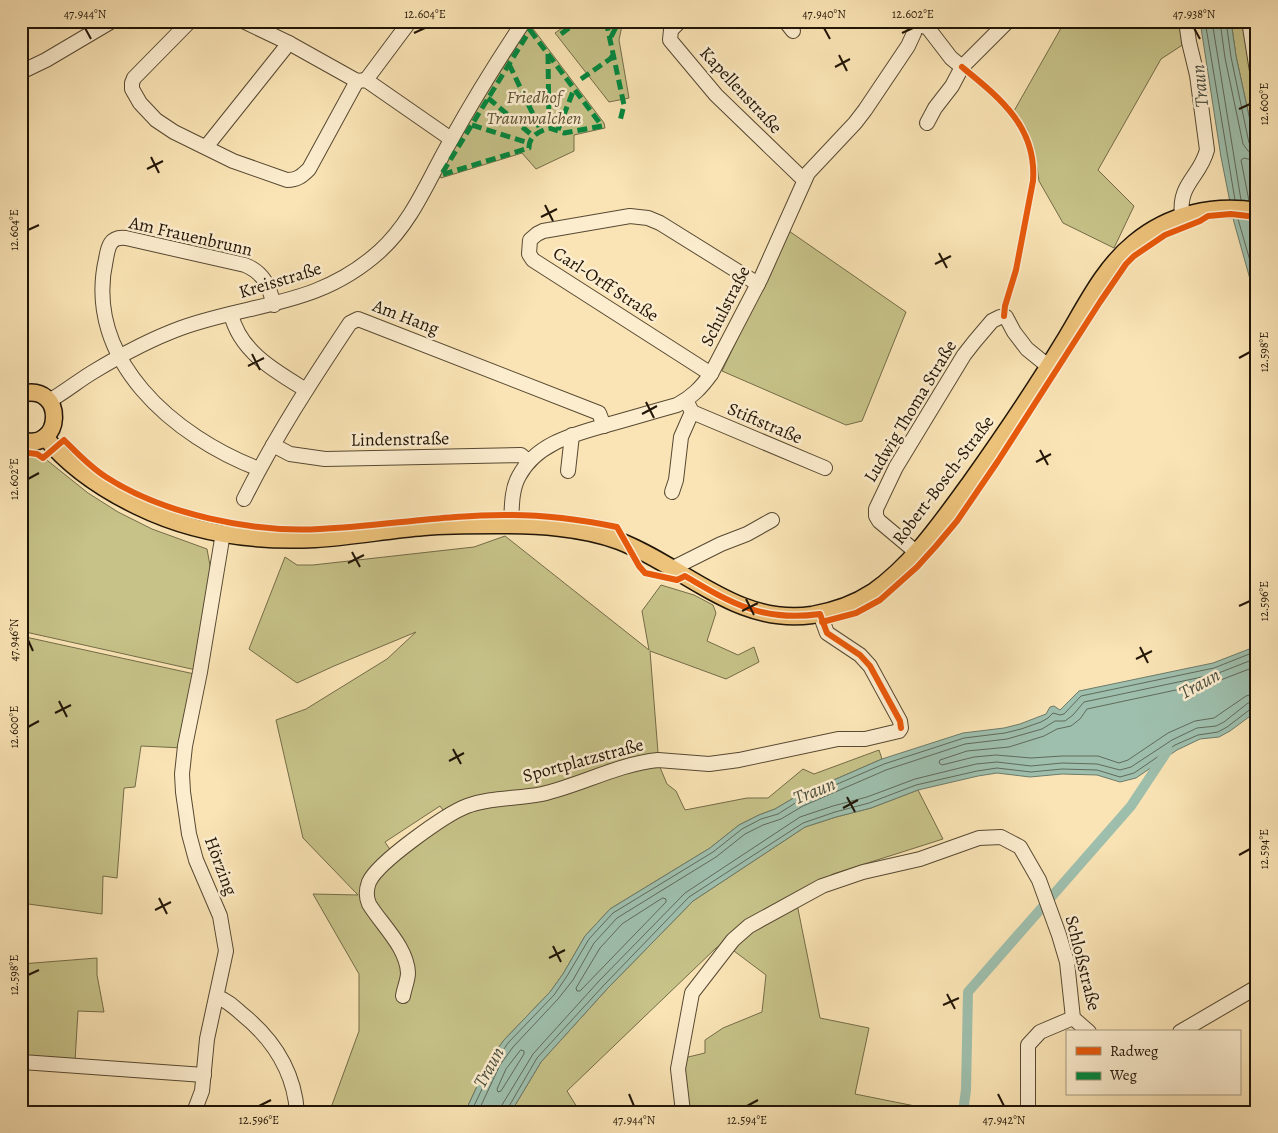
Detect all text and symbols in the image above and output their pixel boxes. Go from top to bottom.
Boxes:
text: 47.944°N [64,6,107,22]
text: 12.604°E [404,6,446,22]
text: 47.940°N [802,6,846,22]
text: 12.602°E [892,6,934,22]
text: 47.938°N [1173,6,1216,22]
street label: Kapellenstraße [694,41,788,139]
water label: Traun [1185,63,1215,109]
text: 12.600°E [1256,83,1272,125]
park label: Friedhof Traunwalchen [486,85,582,130]
text: 12.604°E [6,209,22,251]
street label: Am Frauenbrunn [126,210,255,262]
street label: Carl-Orff Straße [549,241,663,327]
street label: Kreisstraße [236,256,324,304]
street label: Schulstraße [694,262,756,350]
street label: Am Hang [368,293,443,341]
text: 12.598°E [1256,332,1272,372]
street label: Ludwig Thoma Straße [858,335,962,487]
street label: Stiftstraße [724,396,806,450]
street label: Robert-Bosch-Straße [887,411,999,549]
street label: Lindenstraße [350,426,450,452]
text: 12.602°E [6,458,22,500]
text: 12.596°E [1256,581,1272,621]
text: 47.946°N [6,618,22,661]
water label: Traun [1174,662,1225,706]
text: 12.600°E [6,706,22,748]
street label: Sportplatzstraße [520,732,646,788]
water label: Traun [789,771,839,811]
text: 12.594°E [1256,829,1272,869]
street label: Hörzing [199,833,243,899]
street label: Schloßstraße [1060,913,1106,1013]
text: 12.598°E [6,955,22,995]
legend [1066,1030,1240,1096]
text: Radweg [1110,1041,1159,1061]
water label: Traun [467,1042,511,1093]
text: Weg [1109,1065,1137,1085]
text: 12.596°E [239,1112,279,1128]
text: 47.944°N [613,1112,656,1128]
text: 12.594°E [727,1112,767,1128]
text: 47.942°N [983,1112,1026,1128]

